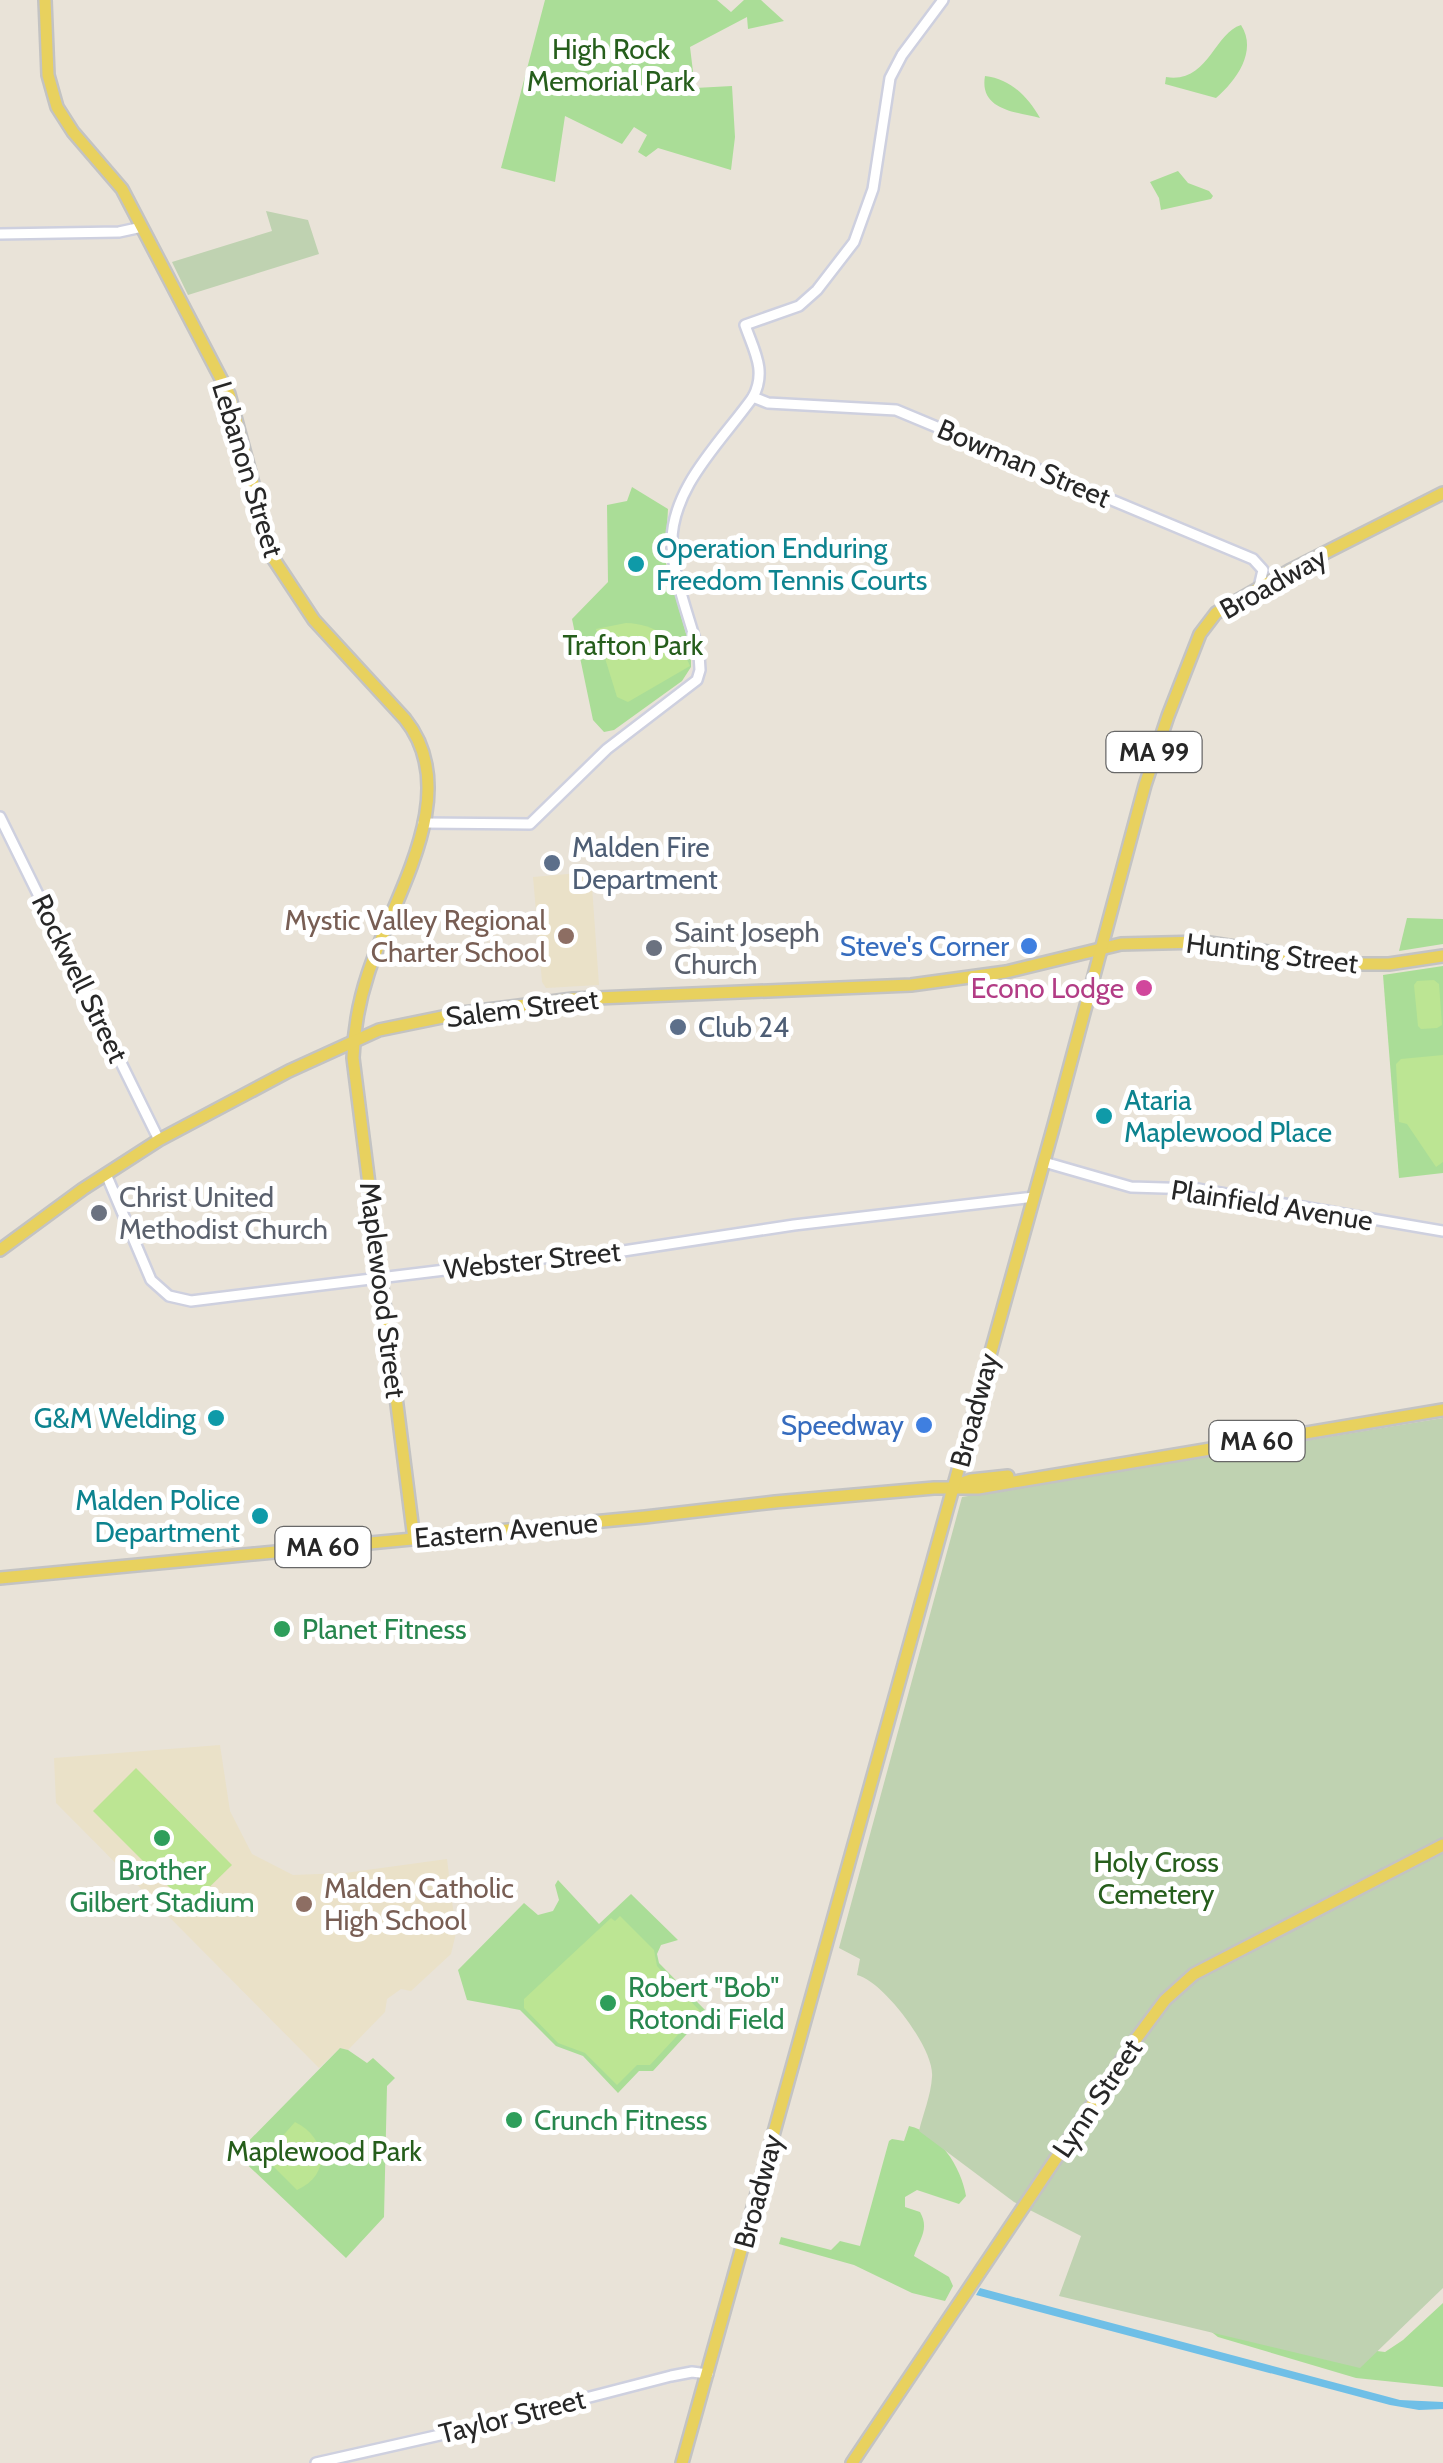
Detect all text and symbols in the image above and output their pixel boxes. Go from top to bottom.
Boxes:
park label: High Rock Memorial Park [527,32,696,98]
street label: Lebanon Street [205,377,291,561]
street label: Bowman Street [933,411,1115,515]
place label: Operation Enduring Freedom Tennis Courts [656,531,927,597]
street label: Broadway [1214,540,1332,626]
marker: Operation Enduring Freedom Tennis Courts [625,553,647,575]
park label: Trafton Park [563,628,704,662]
road number: MA 99 [1106,732,1202,772]
place label: Malden Fire Department [572,830,718,896]
marker: Malden Fire Department [541,852,563,874]
street label: Rockwell Street [25,888,135,1068]
place label: Mystic Valley Regional Charter School [285,903,546,969]
place label: Saint Joseph Church [674,915,820,981]
marker: Mystic Valley Regional Charter School [555,925,577,947]
street label: Hunting Street [1184,926,1360,980]
place label: Steve's Corner [840,929,1009,963]
marker: Steve's Corner [1018,935,1040,957]
marker: Saint Joseph Church [643,937,665,959]
place label: Econo Lodge [971,971,1124,1005]
marker: Econo Lodge [1133,977,1155,999]
street label: Salem Street [444,982,600,1034]
place label: Club 24 [698,1010,789,1044]
marker: Club 24 [667,1016,689,1038]
place label: Ataria Maplewood Place [1124,1083,1332,1149]
marker: Ataria Maplewood Place [1093,1105,1115,1127]
street label: Plainfield Avenue [1169,1172,1375,1238]
place label: Christ United Methodist Church [119,1180,328,1246]
street label: Maplewood Street [353,1180,413,1400]
marker: Christ United Methodist Church [88,1202,110,1224]
street label: Webster Street [442,1234,622,1286]
street label: Broadway [942,1349,1006,1471]
place label: G&M Welding [34,1401,197,1435]
marker: G&M Welding [205,1407,227,1429]
place label: Speedway [781,1408,904,1442]
marker: Speedway [913,1414,935,1436]
road number: MA 60 [1210,1421,1304,1461]
place label: Malden Police Department [75,1483,240,1549]
marker: Malden Police Department [249,1505,271,1527]
street label: Eastern Avenue [413,1505,599,1555]
road number: MA 60 [276,1527,370,1567]
place label: Planet Fitness [302,1612,467,1646]
marker: Planet Fitness [271,1618,293,1640]
marker: Brother Gilbert Stadium [151,1827,173,1849]
park label: Holy Cross Cemetery [1093,1845,1219,1911]
place label: Brother Gilbert Stadium [69,1853,255,1919]
place label: Malden Catholic High School [324,1871,514,1937]
marker: Malden Catholic High School [293,1893,315,1915]
place label: Robert "Bob" Rotondi Field [628,1970,784,2036]
marker: Robert "Bob" Rotondi Field [597,1992,619,2014]
street label: Lynn Street [1045,2032,1149,2164]
place label: Crunch Fitness [534,2103,707,2137]
marker: Crunch Fitness [503,2109,525,2131]
street label: Broadway [726,2130,790,2252]
park label: Maplewood Park [226,2134,422,2168]
street label: Taylor Street [435,2381,589,2451]

